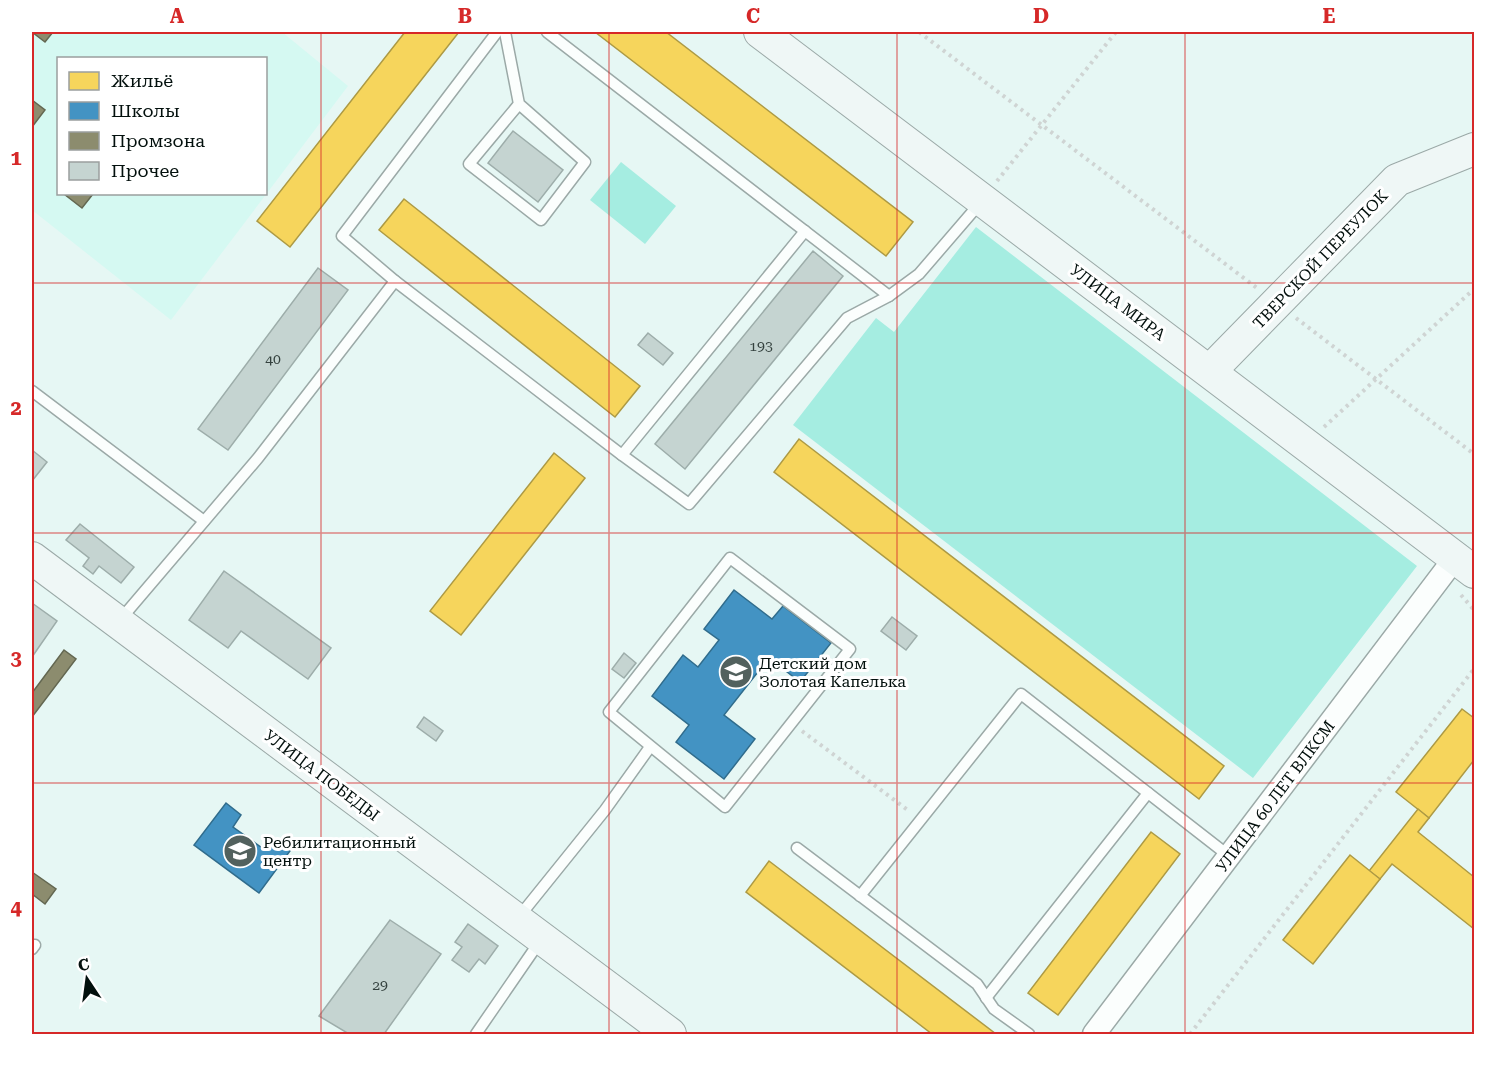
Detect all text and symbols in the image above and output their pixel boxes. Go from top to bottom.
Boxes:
text: A [170,4,185,28]
text: B [458,4,472,28]
text: C [746,4,760,28]
text: D [1033,4,1049,28]
text: E [1323,4,1336,28]
legend [57,57,267,195]
text: Жильё [111,70,173,91]
text: Школы [111,100,180,121]
text: Промзона [111,130,205,151]
text: 1 [10,146,22,170]
text: Прочее [111,160,179,181]
street label: ТВЕРСКОЙ ПЕРЕУЛОК [1249,186,1392,333]
street label: УЛИЦА МИРА [1066,260,1170,345]
house number: 193 [749,338,773,354]
house number: 40 [265,351,281,367]
text: 2 [10,396,22,420]
text: 3 [10,646,22,670]
school or university icon: Детский дом Золотая Капелька [718,654,754,690]
place label: Детский дом Золотая Капелька [759,654,906,691]
street label: УЛИЦА 60 ЛЕТ ВЛКСМ [1212,717,1339,876]
street label: УЛИЦА ПОБЕДЫ [260,726,383,825]
school or university icon: Ребилитационный центр [222,833,258,869]
place label: Ребилитационный центр [263,833,416,870]
text: 4 [10,896,22,920]
north arrow [57,949,117,1009]
text: С [76,954,91,975]
house number: 29 [372,977,388,993]

